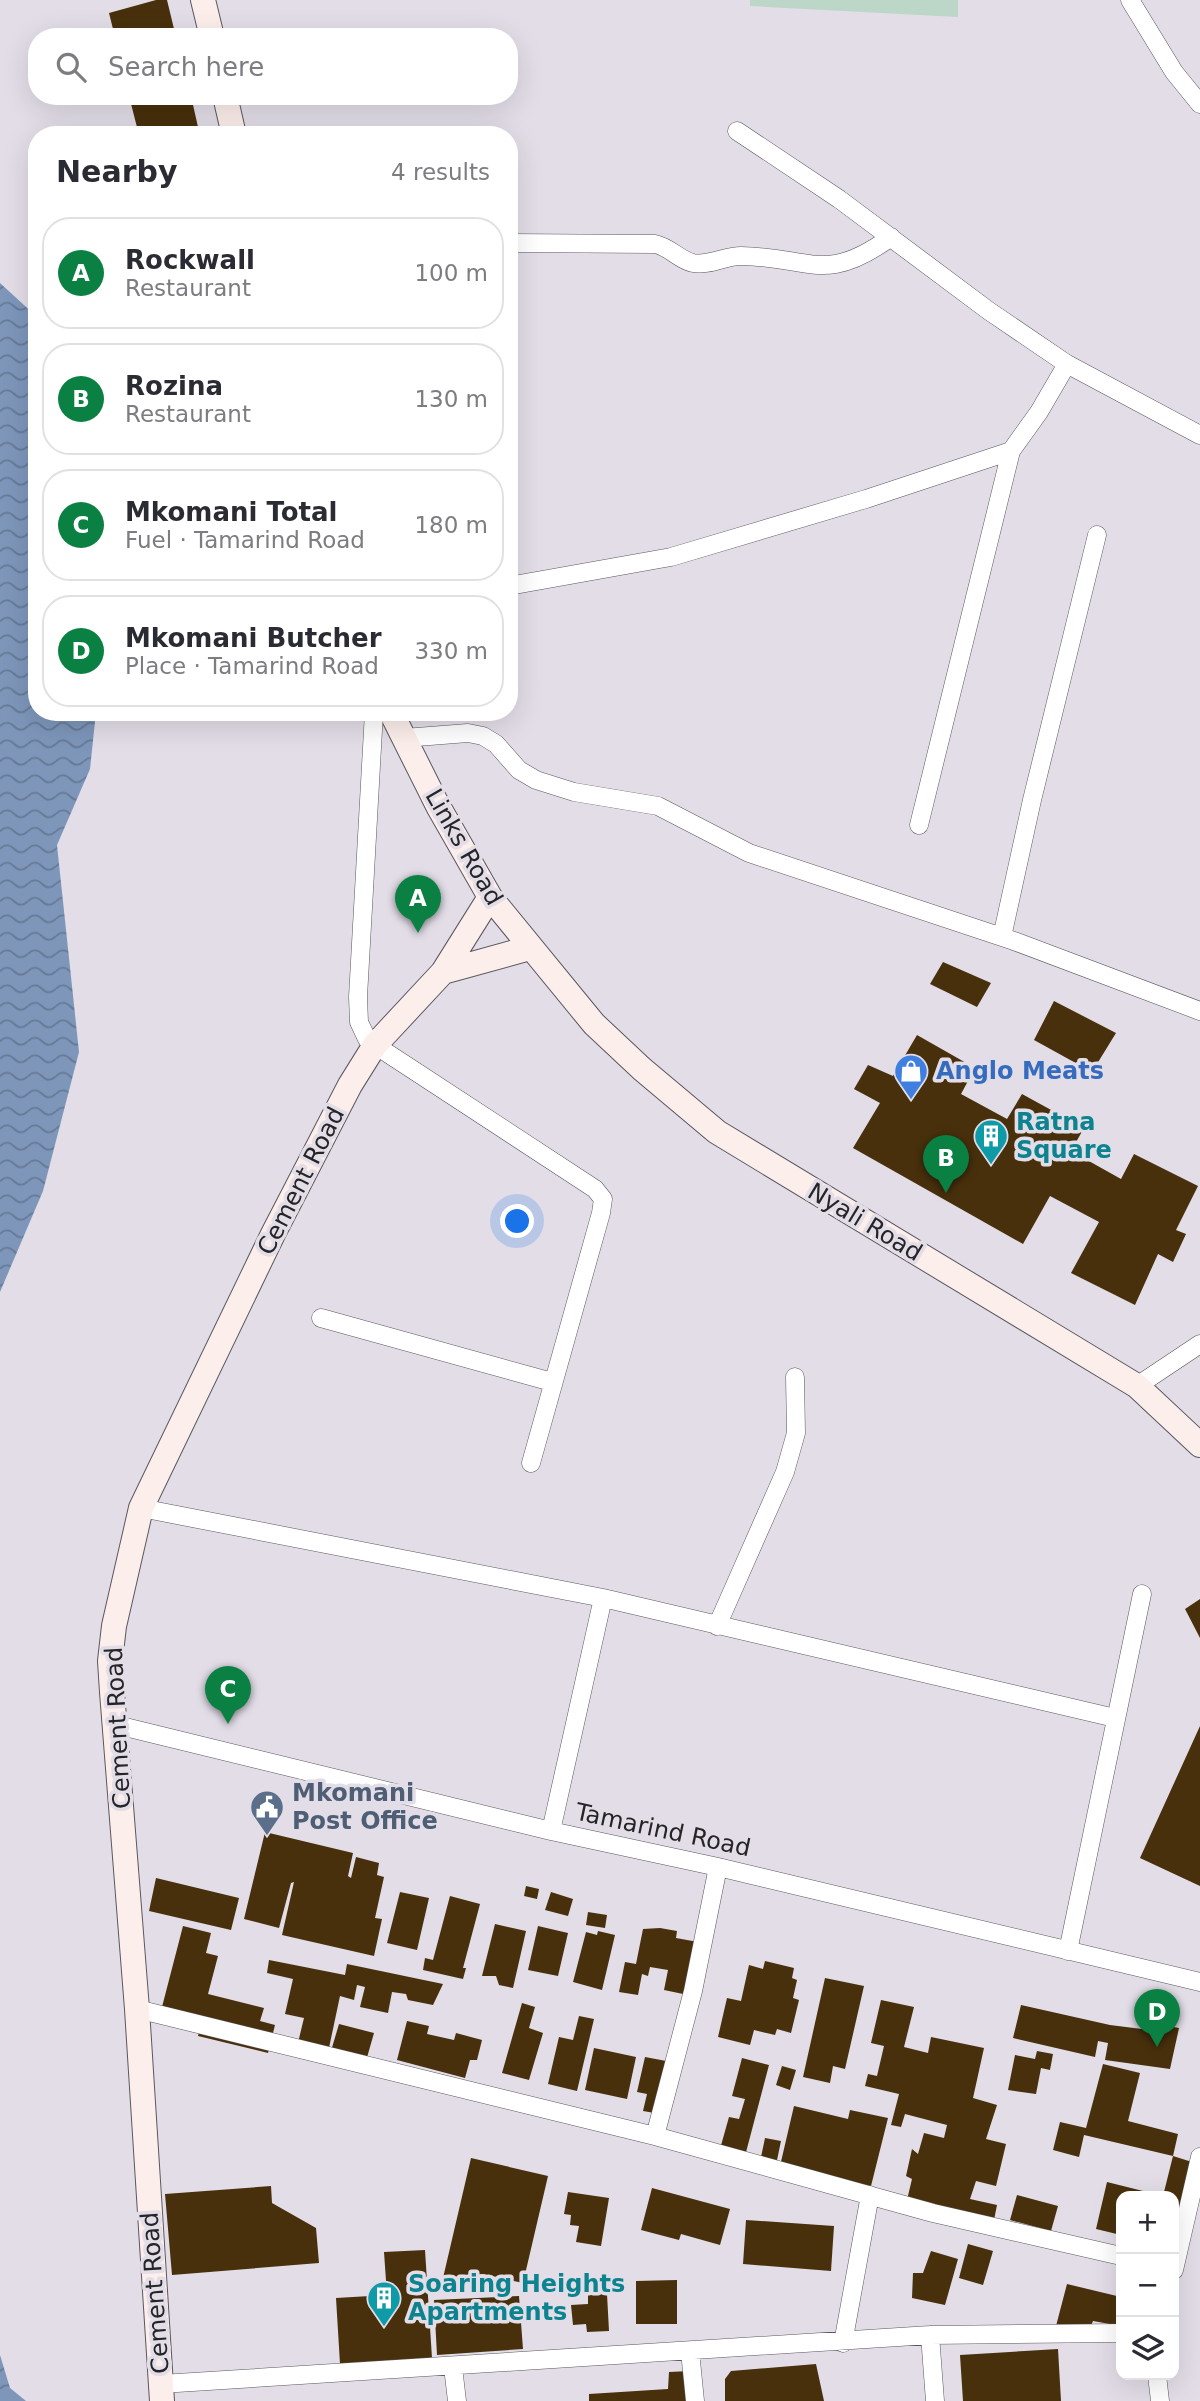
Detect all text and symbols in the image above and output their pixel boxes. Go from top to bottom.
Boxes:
search box [28,28,518,105]
icon: search [52,48,90,86]
text: Search here [108,52,264,82]
text: Nearby [56,154,178,189]
text: 4 results [391,159,490,185]
text: Rockwall [125,245,255,275]
text: A [72,260,90,286]
text: 100 m [414,260,488,286]
text: Restaurant [125,275,251,301]
text: Rozina [125,371,223,401]
text: B [72,386,90,412]
text: 130 m [414,386,488,412]
text: Restaurant [125,401,251,427]
text: Mkomani Total [125,497,337,527]
text: C [73,512,89,538]
text: 180 m [414,512,488,538]
text: Fuel · Tamarind Road [125,527,365,553]
text: Mkomani Butcher [125,623,382,653]
text: D [71,638,91,664]
text: 330 m [414,638,488,664]
text: Place · Tamarind Road [125,653,379,679]
street label: Links Road [419,784,509,910]
pin: A [395,875,441,933]
shop icon: Anglo Meats [892,1052,930,1101]
place label: Anglo Meats [936,1057,1104,1085]
street label: Cement Road [252,1102,350,1260]
place label: Ratna Square [1016,1108,1112,1164]
building icon: Ratna Square [972,1117,1010,1166]
pin: B [923,1135,969,1193]
street label: Nyali Road [803,1177,927,1267]
your location [500,1204,534,1238]
street label: Cement Road [100,1646,136,1810]
pin: C [205,1666,251,1724]
place label: Mkomani Post Office [292,1779,438,1835]
public building icon: Mkomani Post Office [248,1788,286,1837]
street label: Tamarind Road [572,1798,753,1862]
pin: D [1134,1989,1180,2047]
map controls [1116,2191,1179,2380]
button: + [1116,2191,1179,2254]
street label: Cement Road [135,2211,175,2375]
button: − [1116,2254,1179,2317]
place label: Soaring Heights Apartments [408,2270,625,2326]
building icon: Soaring Heights Apartments [365,2279,403,2328]
button: layers [1116,2317,1179,2380]

